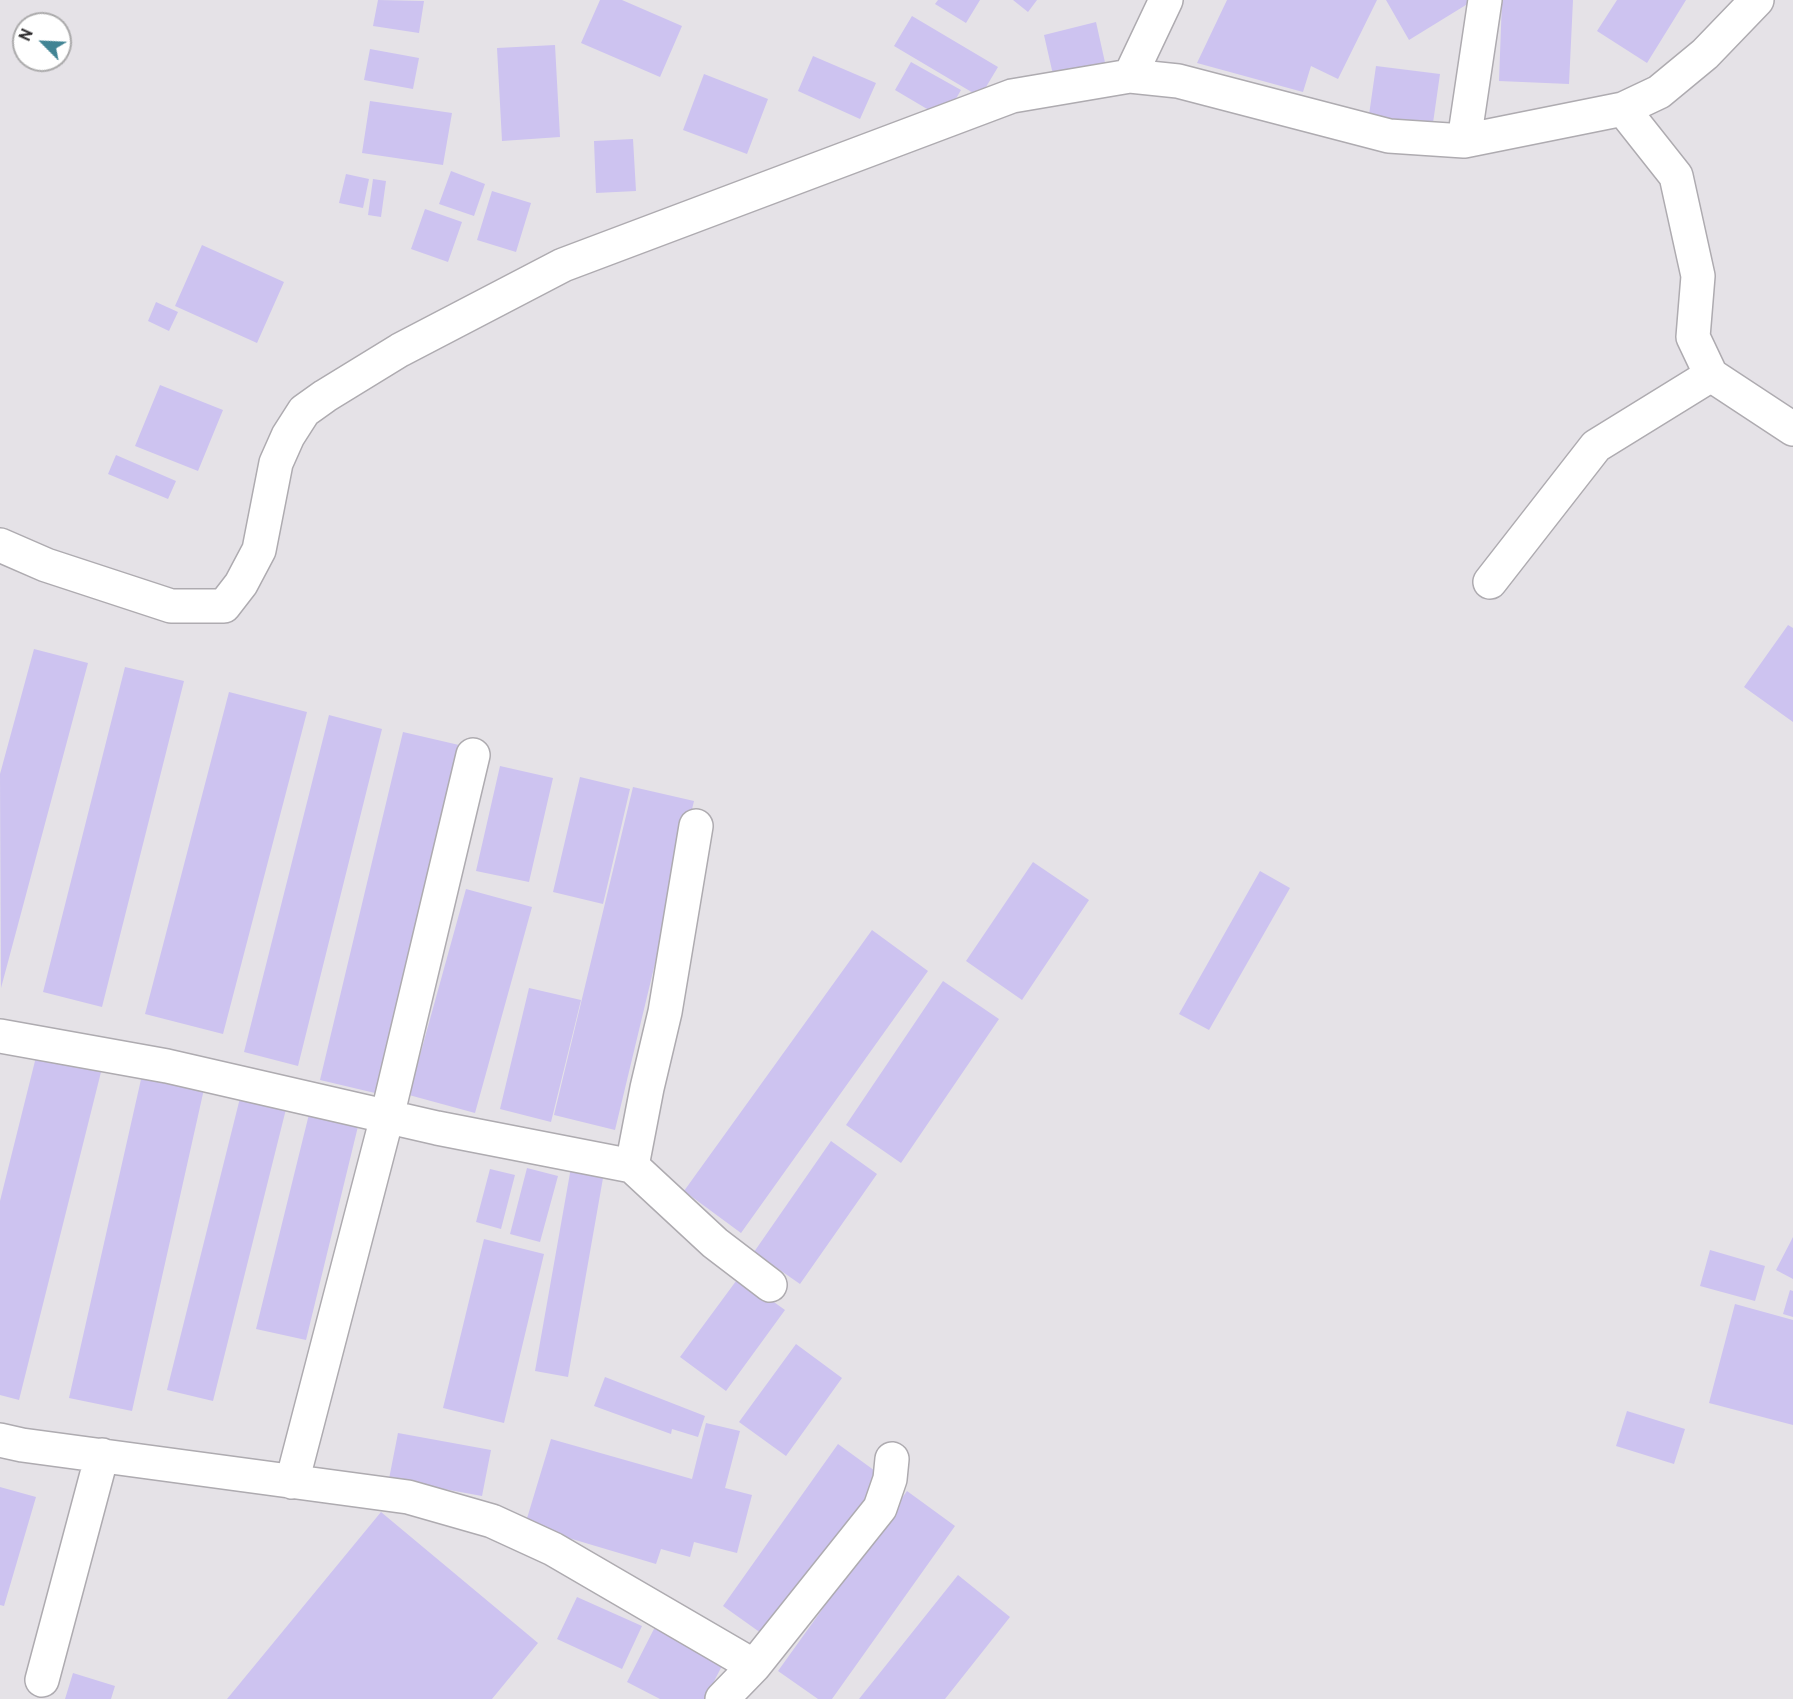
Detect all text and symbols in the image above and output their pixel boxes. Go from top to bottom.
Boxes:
north arrow [12,12,72,72]
text: N [16,26,39,45]

